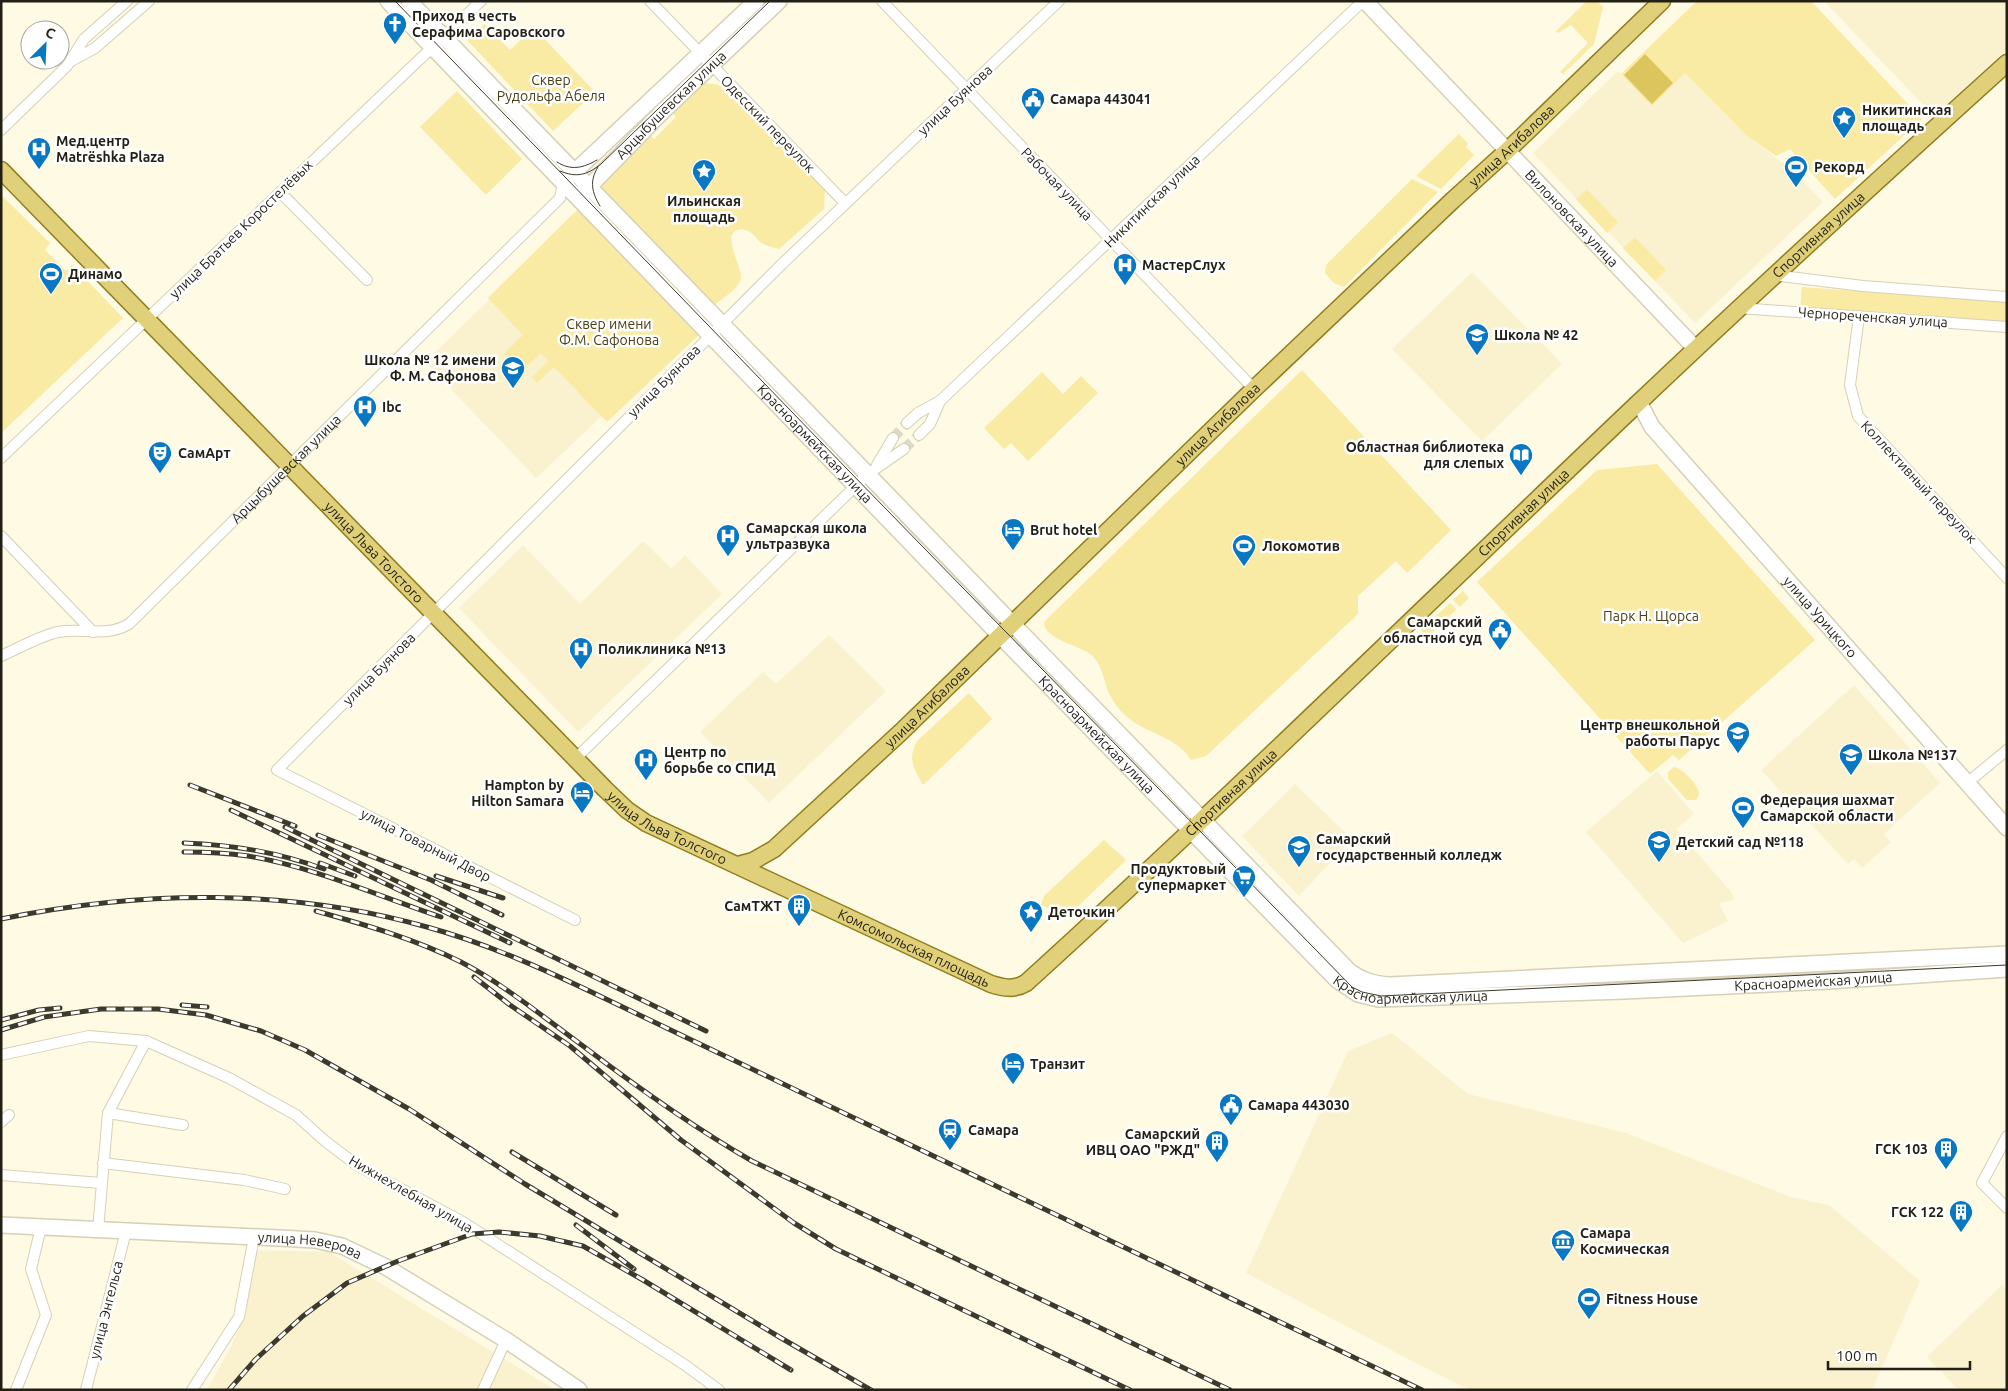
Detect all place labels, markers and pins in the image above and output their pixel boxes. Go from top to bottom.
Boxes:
place label: Приход в честь Серафима Саровского [412,8,565,40]
church icon: Приход в честь Серафима Саровского [382,11,408,45]
public building icon: Самара 443041 [1020,86,1046,120]
place label: Самара 443041 [1050,91,1151,107]
place label: Никитинская площадь [1862,102,1952,134]
place icon: Никитинская площадь [1831,105,1857,139]
place label: Мед.центр Matrёshka Plaza [56,133,165,165]
hospital icon: Мед.центр Matrёshka Plaza [26,136,52,170]
sports icon: Рекорд [1783,154,1809,188]
place icon: Ильинская площадь [691,158,717,192]
place label: Рекорд [1814,159,1864,175]
place label: Ильинская площадь [667,193,741,225]
hospital icon: МастерСлух [1112,252,1138,286]
place label: МастерСлух [1142,257,1226,273]
sports icon: Динамо [38,261,64,295]
place label: Динамо [68,266,123,282]
school or university icon: Школа № 42 [1464,322,1490,356]
place label: Школа № 42 [1494,327,1578,343]
place label: Школа № 12 имени Ф. М. Сафонова [364,352,496,384]
school or university icon: Школа № 12 имени Ф. М. Сафонова [500,355,526,389]
hospital icon: Ibc [352,394,378,428]
place label: Ibc [382,399,402,415]
place label: Областная библиотека для слепых [1346,439,1504,471]
theatre icon: СамАрт [147,440,173,474]
library icon: Областная библиотека для слепых [1508,442,1534,476]
place label: СамАрт [178,445,231,461]
hotel icon: Brut hotel [1000,517,1026,551]
place label: Самарская школа ультразвука [746,520,867,552]
place label: Brut hotel [1030,522,1097,538]
hospital icon: Самарская школа ультразвука [715,523,741,557]
sports icon: Локомотив [1231,533,1257,567]
place label: Локомотив [1262,538,1340,554]
place label: Самарский областной суд [1383,614,1482,646]
public building icon: Самарский областной суд [1487,617,1513,651]
hospital icon: Поликлиника №13 [568,636,594,670]
place label: Поликлиника №13 [598,641,726,657]
place label: Центр внешкольной работы Парус [1580,717,1720,749]
school or university icon: Центр внешкольной работы Парус [1725,720,1751,754]
school or university icon: Школа №137 [1838,742,1864,776]
place label: Центр по борьбе со СПИД [664,744,776,776]
hospital icon: Центр по борьбе со СПИД [633,747,659,781]
place label: Школа №137 [1868,747,1957,763]
place label: Hampton by Hilton Samara [471,777,565,809]
hotel icon: Hampton by Hilton Samara [569,780,595,814]
place label: Федерация шахмат Самарской области [1760,792,1894,824]
sports icon: Федерация шахмат Самарской области [1730,795,1756,829]
school or university icon: Детский сад №118 [1646,829,1672,863]
place label: Самарский государственный колледж [1316,831,1502,863]
school or university icon: Самарский государственный колледж [1286,834,1312,868]
place label: Детский сад №118 [1676,834,1804,850]
place label: Продуктовый супермаркет [1130,861,1226,893]
supermarket icon: Продуктовый супермаркет [1231,864,1257,898]
building icon: СамТЖТ [786,893,812,927]
place label: СамТЖТ [724,898,783,914]
place icon: Деточкин [1018,899,1044,933]
place label: Деточкин [1048,904,1115,920]
hotel icon: Транзит [1000,1051,1026,1085]
place label: Транзит [1030,1056,1085,1072]
public building icon: Самара 443030 [1218,1092,1244,1126]
place label: Самара 443030 [1248,1097,1350,1113]
station icon: Самара [937,1117,963,1151]
place label: Самара [968,1122,1019,1138]
place label: Самарский ИВЦ ОАО "РЖД" [1086,1126,1200,1158]
building icon: Самарский ИВЦ ОАО "РЖД" [1204,1129,1230,1163]
building icon: ГСК 103 [1933,1136,1959,1170]
place label: ГСК 103 [1875,1141,1928,1157]
building icon: ГСК 122 [1948,1199,1974,1233]
place label: ГСК 122 [1891,1204,1944,1220]
place label: Самара Космическая [1580,1225,1669,1257]
museum icon: Самара Космическая [1550,1228,1576,1262]
sports icon: Fitness House [1576,1286,1602,1320]
place label: Fitness House [1606,1291,1698,1307]

